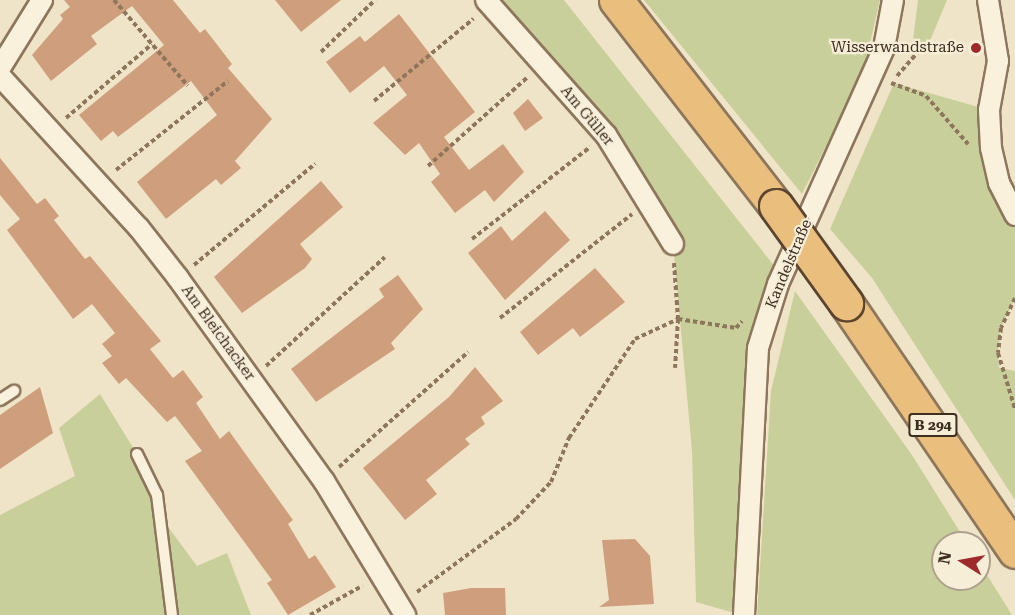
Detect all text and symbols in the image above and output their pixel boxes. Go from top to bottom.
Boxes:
place label: Wisserwandstraße [831,39,964,57]
marker: Wisserwandstraße [969,41,983,55]
street label: Am Güller [557,82,617,150]
street label: Kandelstraße [762,217,816,311]
street label: Am Bleichacker [177,282,259,384]
road number: B 294 [908,414,958,436]
north arrow [931,531,991,591]
text: N [934,550,955,566]

